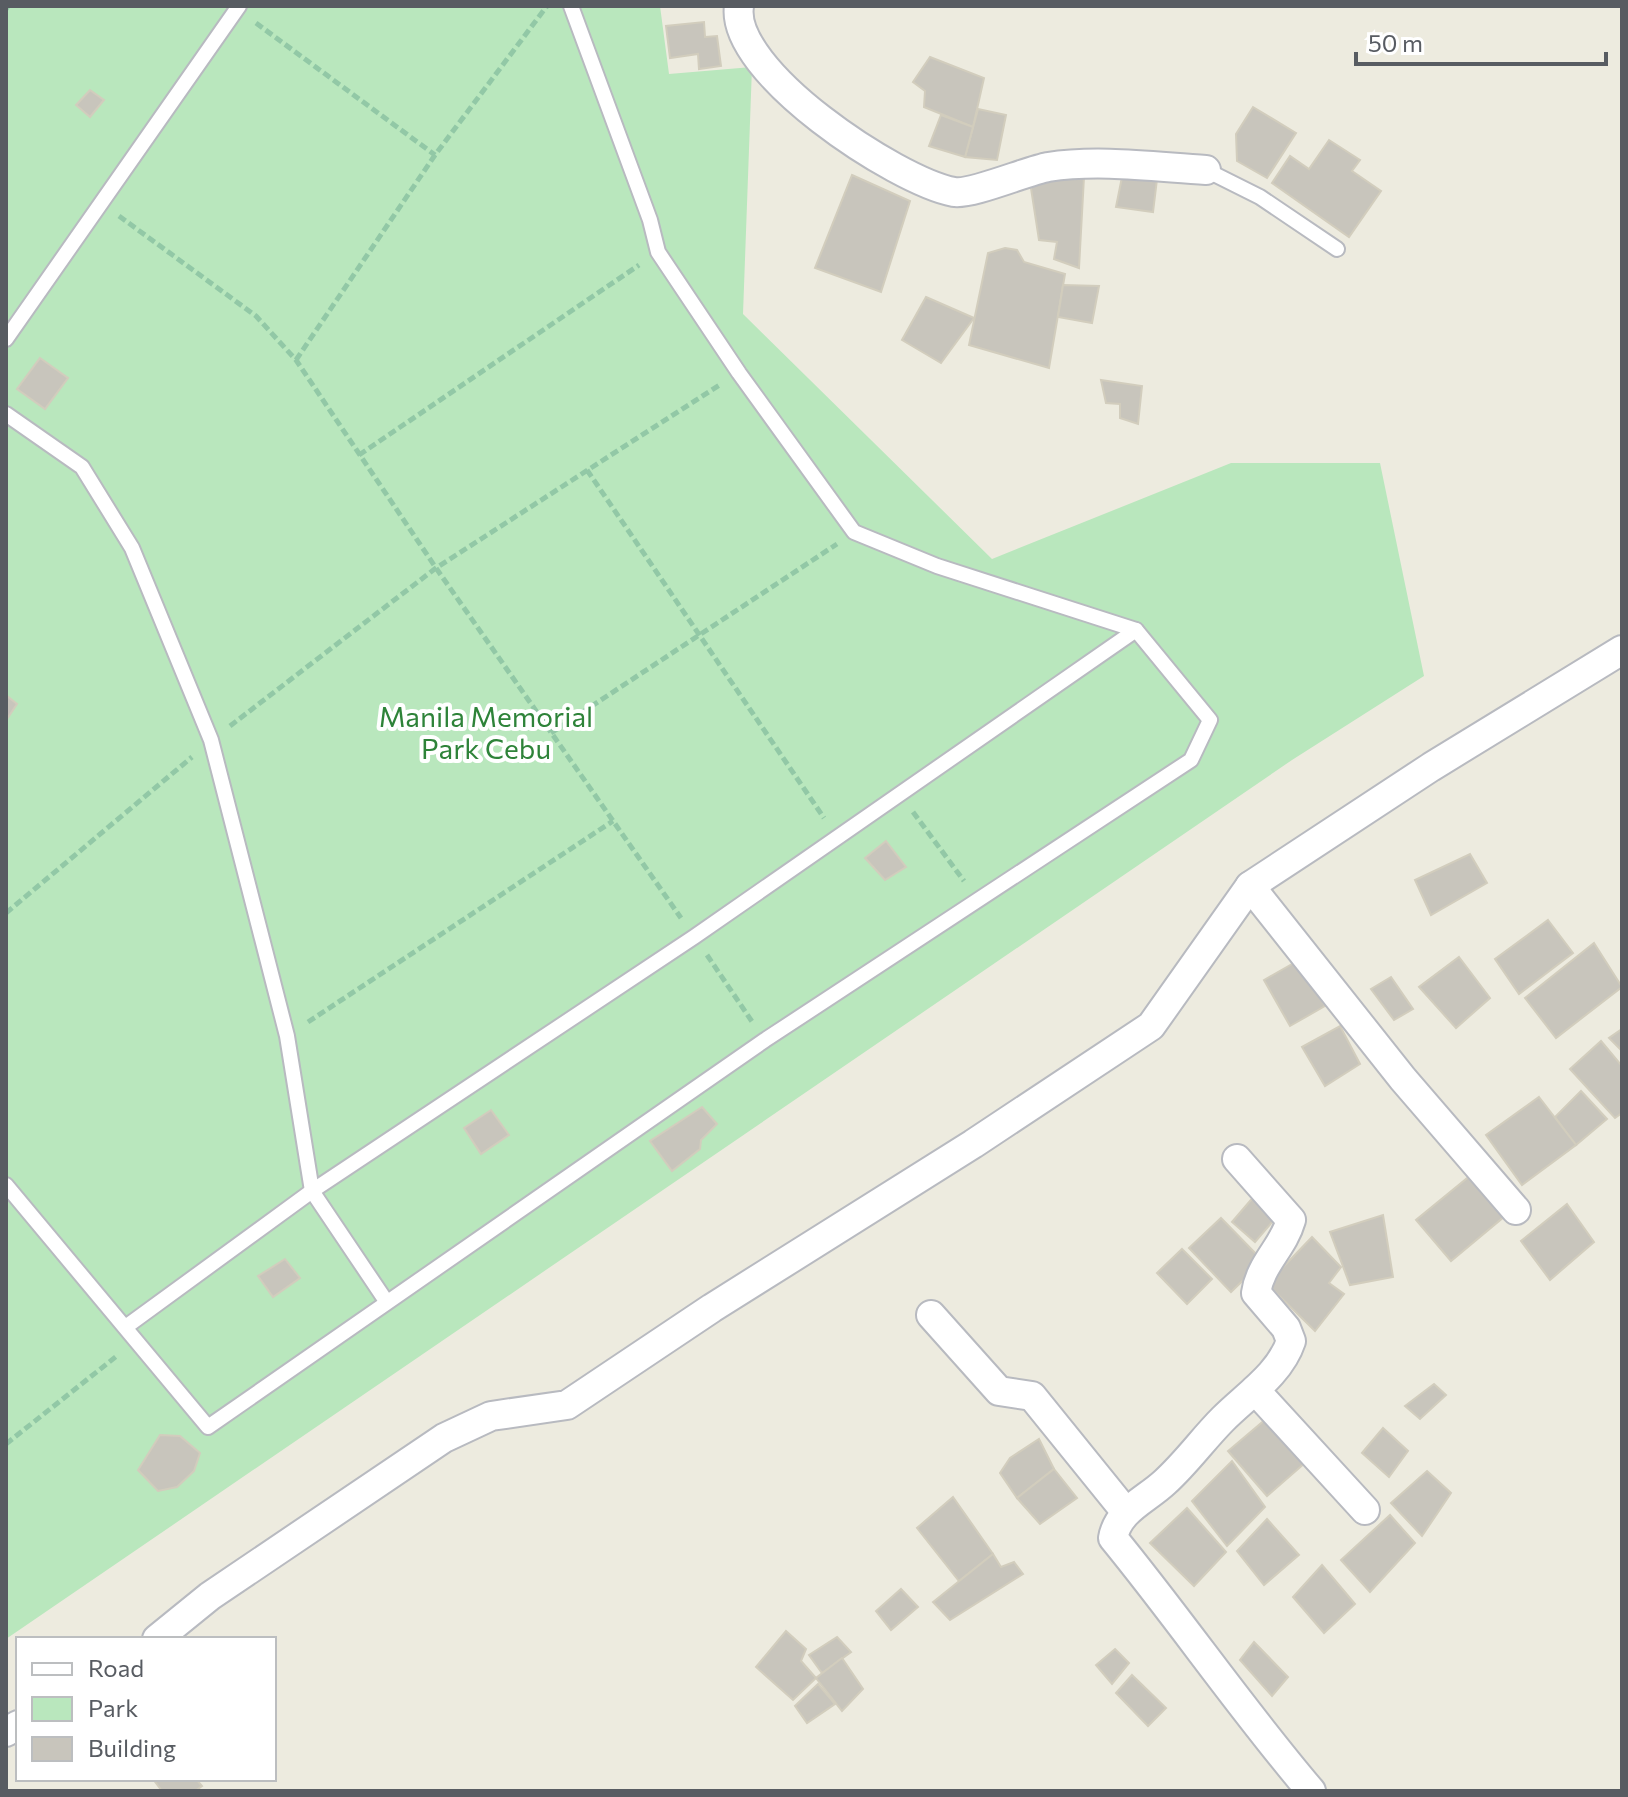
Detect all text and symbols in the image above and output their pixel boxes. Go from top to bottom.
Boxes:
scale bar [1356,16,1606,66]
text: 50 m [1368,28,1423,57]
park label: Manila Memorial Park Cebu [379,699,593,765]
legend [16,1637,276,1781]
text: Road [88,1653,144,1682]
text: Park [88,1693,138,1722]
text: Building [88,1733,176,1762]

